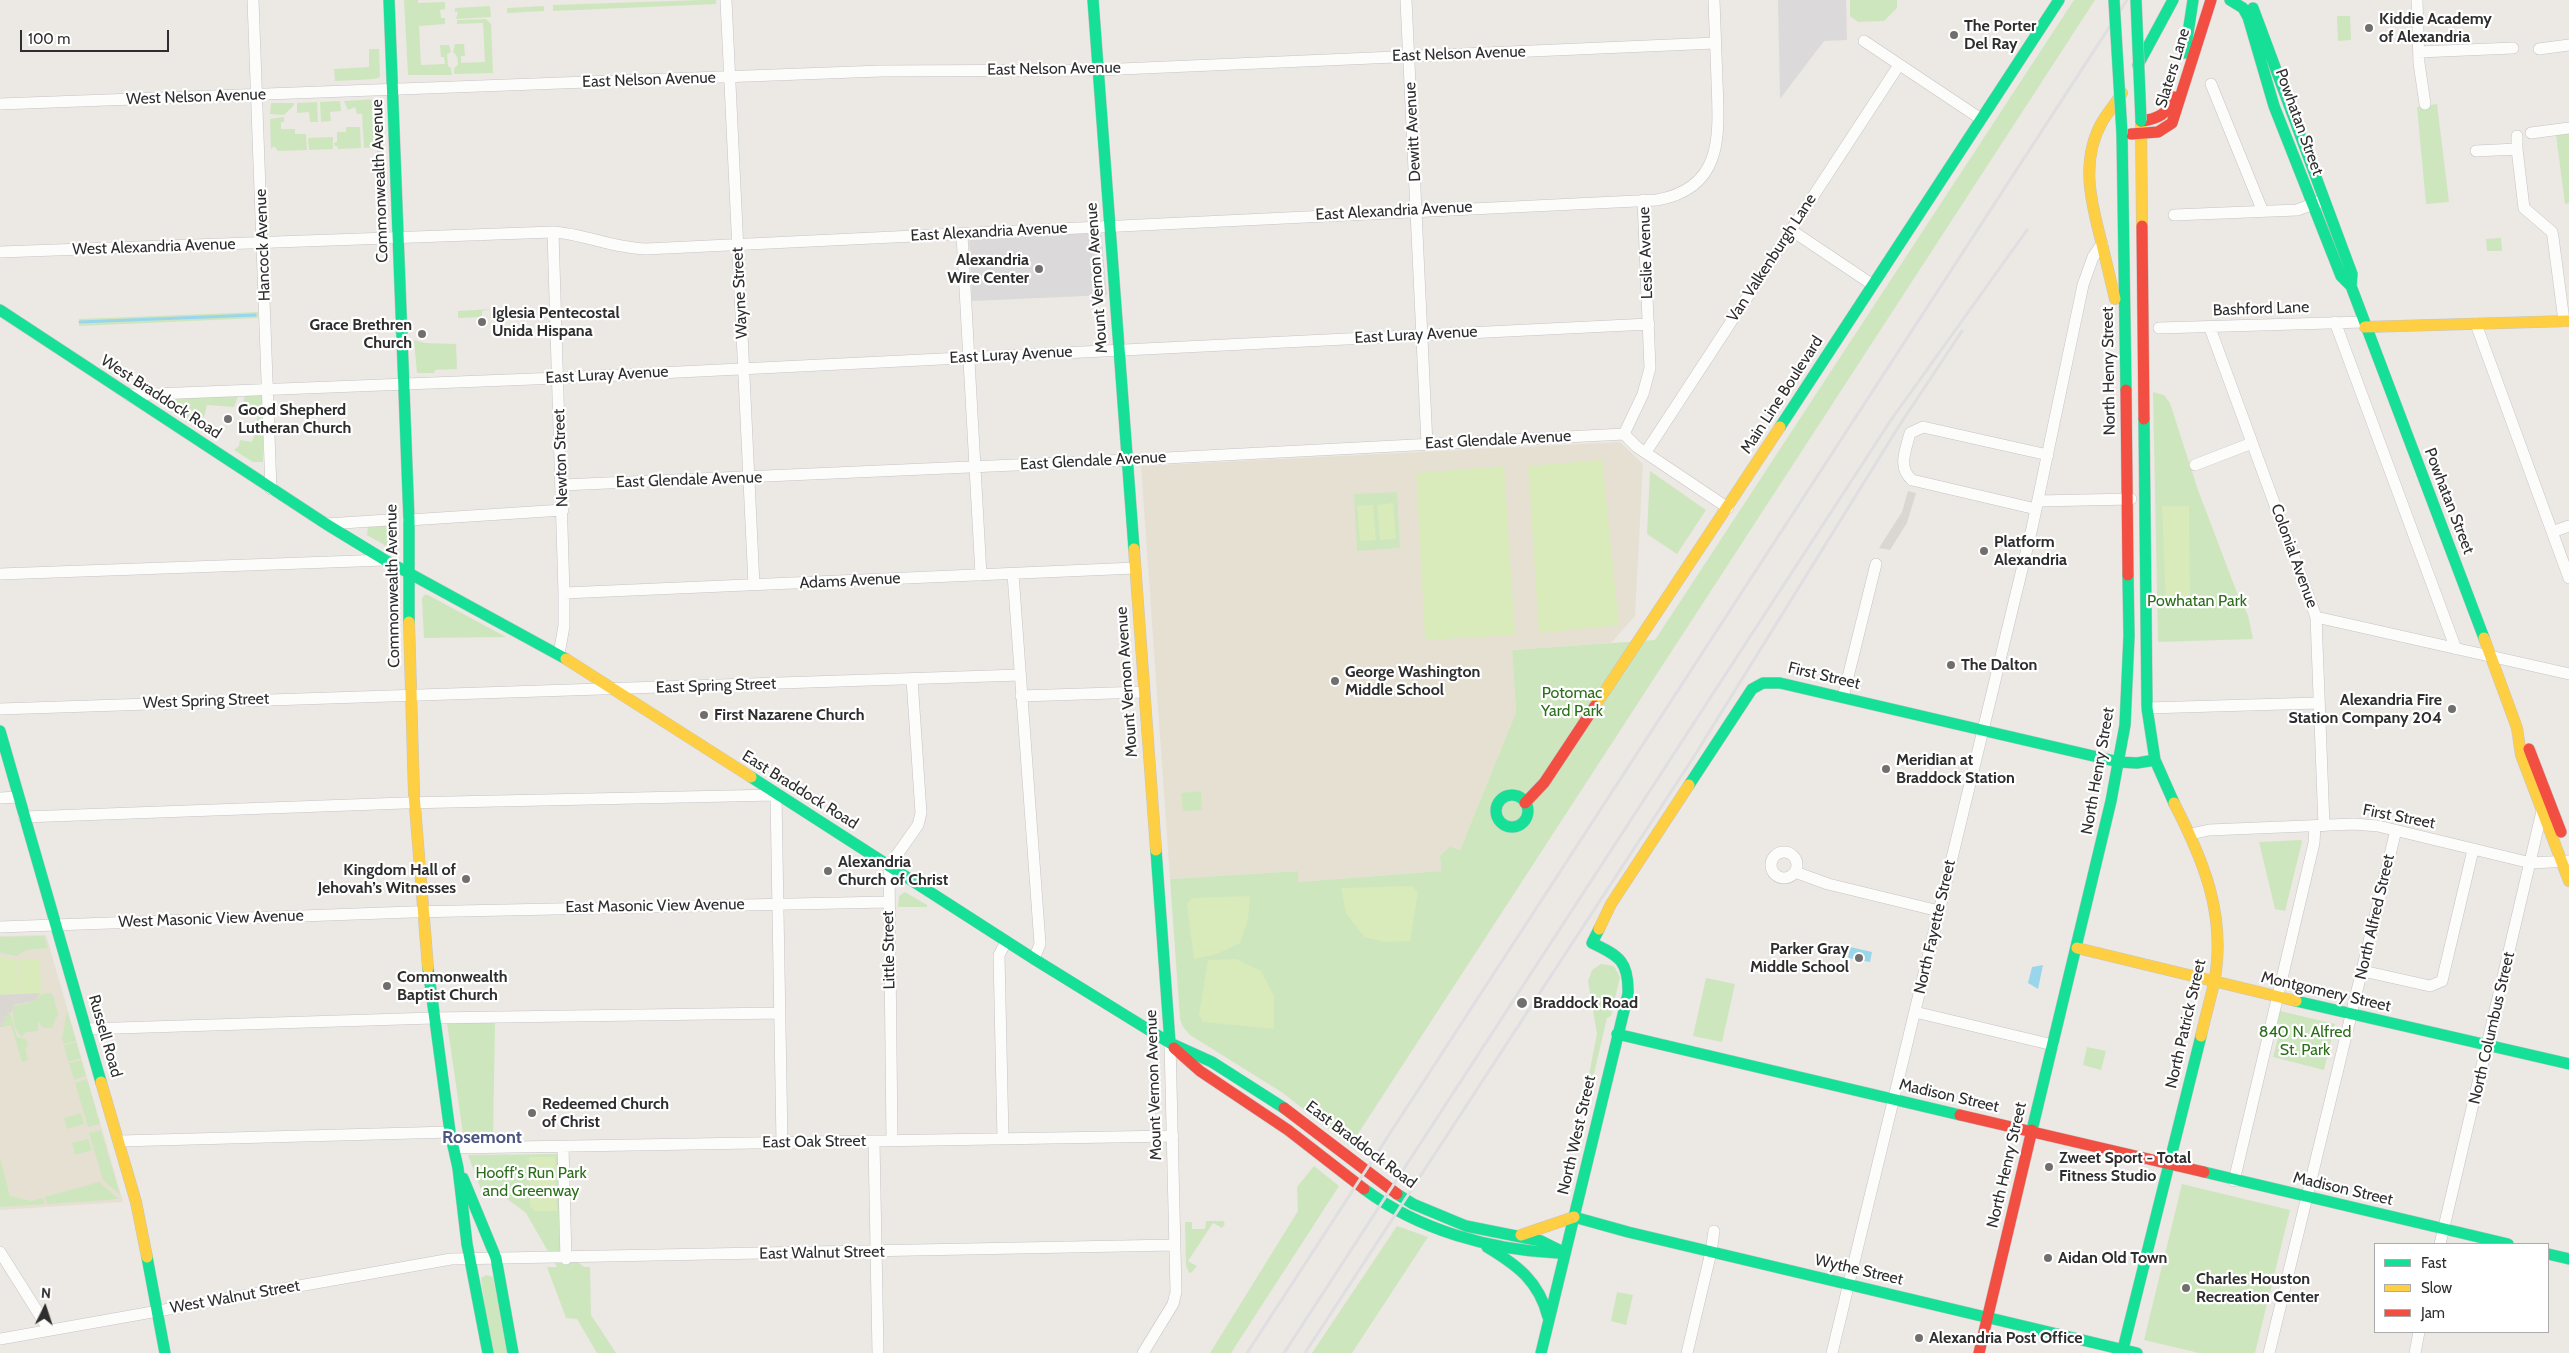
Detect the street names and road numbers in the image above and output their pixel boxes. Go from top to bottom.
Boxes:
street label: Slaters Lane [2152,26,2194,110]
street label: East Nelson Avenue [1392,42,1526,66]
street label: East Nelson Avenue [987,58,1121,80]
street label: Powhatan Street [2271,66,2327,178]
street label: East Nelson Avenue [582,68,716,92]
street label: Dewitt Avenue [1401,82,1425,182]
street label: West Nelson Avenue [126,85,266,109]
street label: Commonwealth Avenue [368,99,392,263]
street label: Hancock Avenue [251,188,275,302]
street label: Van Valkenburgh Lane [1723,190,1821,326]
street label: East Alexandria Avenue [1315,197,1473,225]
street label: Mount Vernon Avenue [1082,202,1112,354]
street label: Leslie Avenue [1635,207,1657,299]
street label: East Alexandria Avenue [910,218,1068,246]
street label: West Alexandria Avenue [72,235,236,259]
street label: Wayne Street [728,247,752,339]
street label: Bashford Lane [2212,298,2310,320]
street label: North Henry Street [2098,307,2120,435]
street label: East Luray Avenue [1354,322,1478,348]
street label: Main Line Boulevard [1737,333,1827,457]
street label: East Luray Avenue [949,342,1073,368]
street label: West Braddock Road [97,351,225,443]
street label: East Luray Avenue [545,362,669,388]
street label: Newton Street [550,408,572,508]
street label: East Glendale Avenue [1424,427,1572,453]
street label: Powhatan Street [2420,445,2478,557]
street label: East Glendale Avenue [1019,448,1167,474]
street label: East Glendale Avenue [615,468,763,492]
street label: Colonial Avenue [2266,501,2322,611]
street label: Commonwealth Avenue [382,504,404,668]
street label: Adams Avenue [799,569,901,593]
street label: Mount Vernon Avenue [1112,606,1142,758]
street label: First Street [1786,658,1862,694]
street label: East Spring Street [656,674,776,698]
street label: West Spring Street [142,689,270,713]
street label: North Henry Street [2077,706,2119,836]
street label: East Braddock Road [738,746,862,834]
street label: First Street [2361,801,2437,833]
street label: North Alfred Street [2351,852,2399,982]
street label: North Fayette Street [1910,858,1960,996]
street label: East Masonic View Avenue [565,895,745,917]
street label: West Masonic View Avenue [118,906,304,932]
street label: Little Street [879,910,899,990]
street label: North Columbus Street [2465,950,2519,1106]
street label: North Patrick Street [2162,958,2210,1090]
street label: Montgomery Street [2259,968,2393,1016]
street label: Russell Road [84,992,126,1080]
street label: Mount Vernon Avenue [1142,1009,1166,1161]
street label: North West Street [1554,1073,1600,1197]
street label: Madison Street [1897,1075,2001,1117]
street label: East Braddock Road [1302,1097,1420,1193]
street label: North Henry Street [1983,1100,2031,1230]
street label: East Oak Street [762,1131,866,1153]
street label: Madison Street [2291,1168,2395,1210]
street label: East Walnut Street [759,1242,885,1264]
street label: Wythe Street [1813,1251,1905,1289]
street label: West Walnut Street [168,1276,302,1318]

